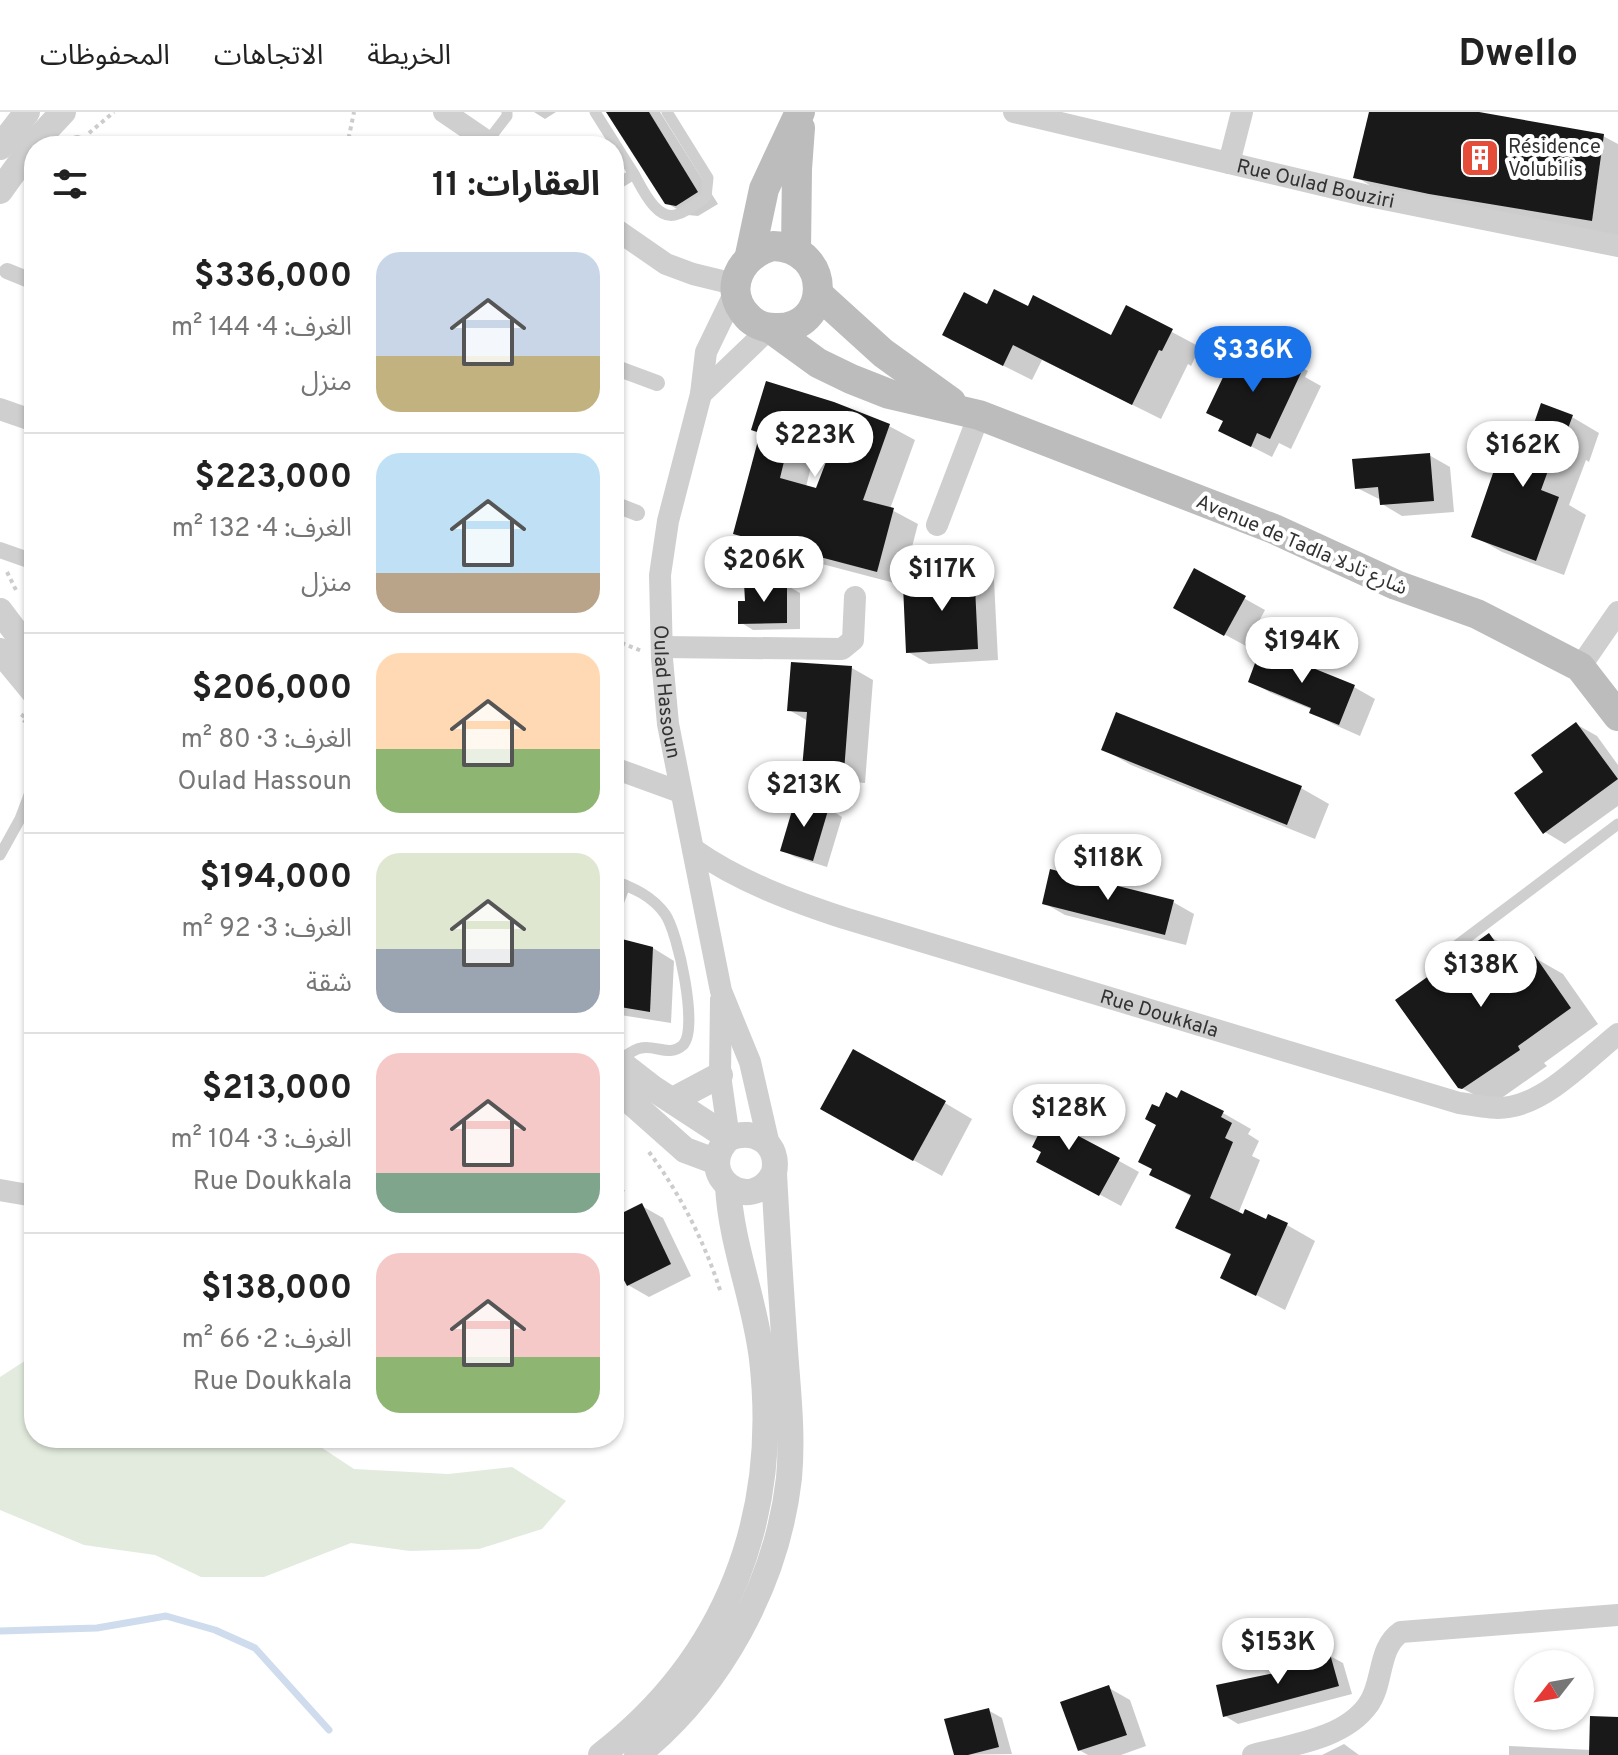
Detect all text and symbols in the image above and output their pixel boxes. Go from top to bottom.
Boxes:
text: Dwello [1459,31,1578,80]
text: المحفوظات [40,39,170,75]
text: الاتجاهات [214,39,323,75]
text: الخريطة [367,39,451,75]
place label: Résidence Volubilis [1508,135,1601,184]
building icon: Résidence Volubilis [1459,137,1501,179]
street label: Rue Oulad Bouziri [1234,154,1396,216]
icon: filters [48,162,92,206]
text: العقارات: 11 [432,165,600,208]
text: $336,000 [194,256,352,299]
icon: home [440,284,536,380]
text: الغرف: 4 · 144 m² [171,312,352,345]
pin: $336K [1197,326,1309,394]
text: $336K [1212,335,1294,368]
text: منزل [301,367,352,400]
pin: $223K [759,411,871,479]
text: $223K [774,420,856,453]
pin: $162K [1467,421,1579,489]
text: $162K [1485,430,1561,463]
text: $223,000 [195,457,352,500]
icon: home [440,485,536,581]
street label: Avenue de Tadla شارع تادلا [1192,490,1411,602]
text: الغرف: 4 · 132 m² [172,513,352,546]
pin: $206K [708,536,820,604]
text: $206K [722,545,806,578]
pin: $117K [886,545,998,613]
text: $117K [908,554,976,587]
text: منزل [301,568,352,601]
pin: $194K [1246,617,1358,685]
street label: Oulad Hassoun [646,625,686,761]
text: $194K [1263,626,1341,659]
text: $206,000 [192,668,352,711]
icon: home [440,685,536,781]
text: الغرف: 3 · 80 m² [181,724,352,757]
pin: $213K [748,761,860,829]
text: Oulad Hassoun [178,766,352,799]
text: $213K [766,770,842,803]
pin: $118K [1052,834,1164,902]
text: $118K [1072,843,1144,876]
text: $194,000 [199,857,352,900]
icon: home [440,885,536,981]
text: الغرف: 3 · 92 m² [182,913,352,946]
pin: $138K [1425,941,1537,1009]
text: $138K [1443,950,1519,983]
text: شقة [306,968,352,1001]
street label: Rue Doukkala [1096,985,1221,1045]
text: $213,000 [202,1068,352,1111]
pin: $128K [1013,1084,1125,1152]
icon: home [440,1085,536,1181]
text: $128K [1031,1093,1107,1126]
text: الغرف: 3 · 104 m² [170,1124,352,1157]
text: Rue Doukkala [193,1166,352,1199]
text: $138,000 [201,1268,352,1311]
icon: home [440,1285,536,1381]
text: الغرف: 2 · 66 m² [182,1324,352,1357]
text: Rue Doukkala [193,1366,352,1399]
pin: $153K [1222,1618,1334,1686]
text: $153K [1240,1627,1316,1660]
north arrow [1514,1650,1594,1730]
map controls [1514,1650,1594,1730]

